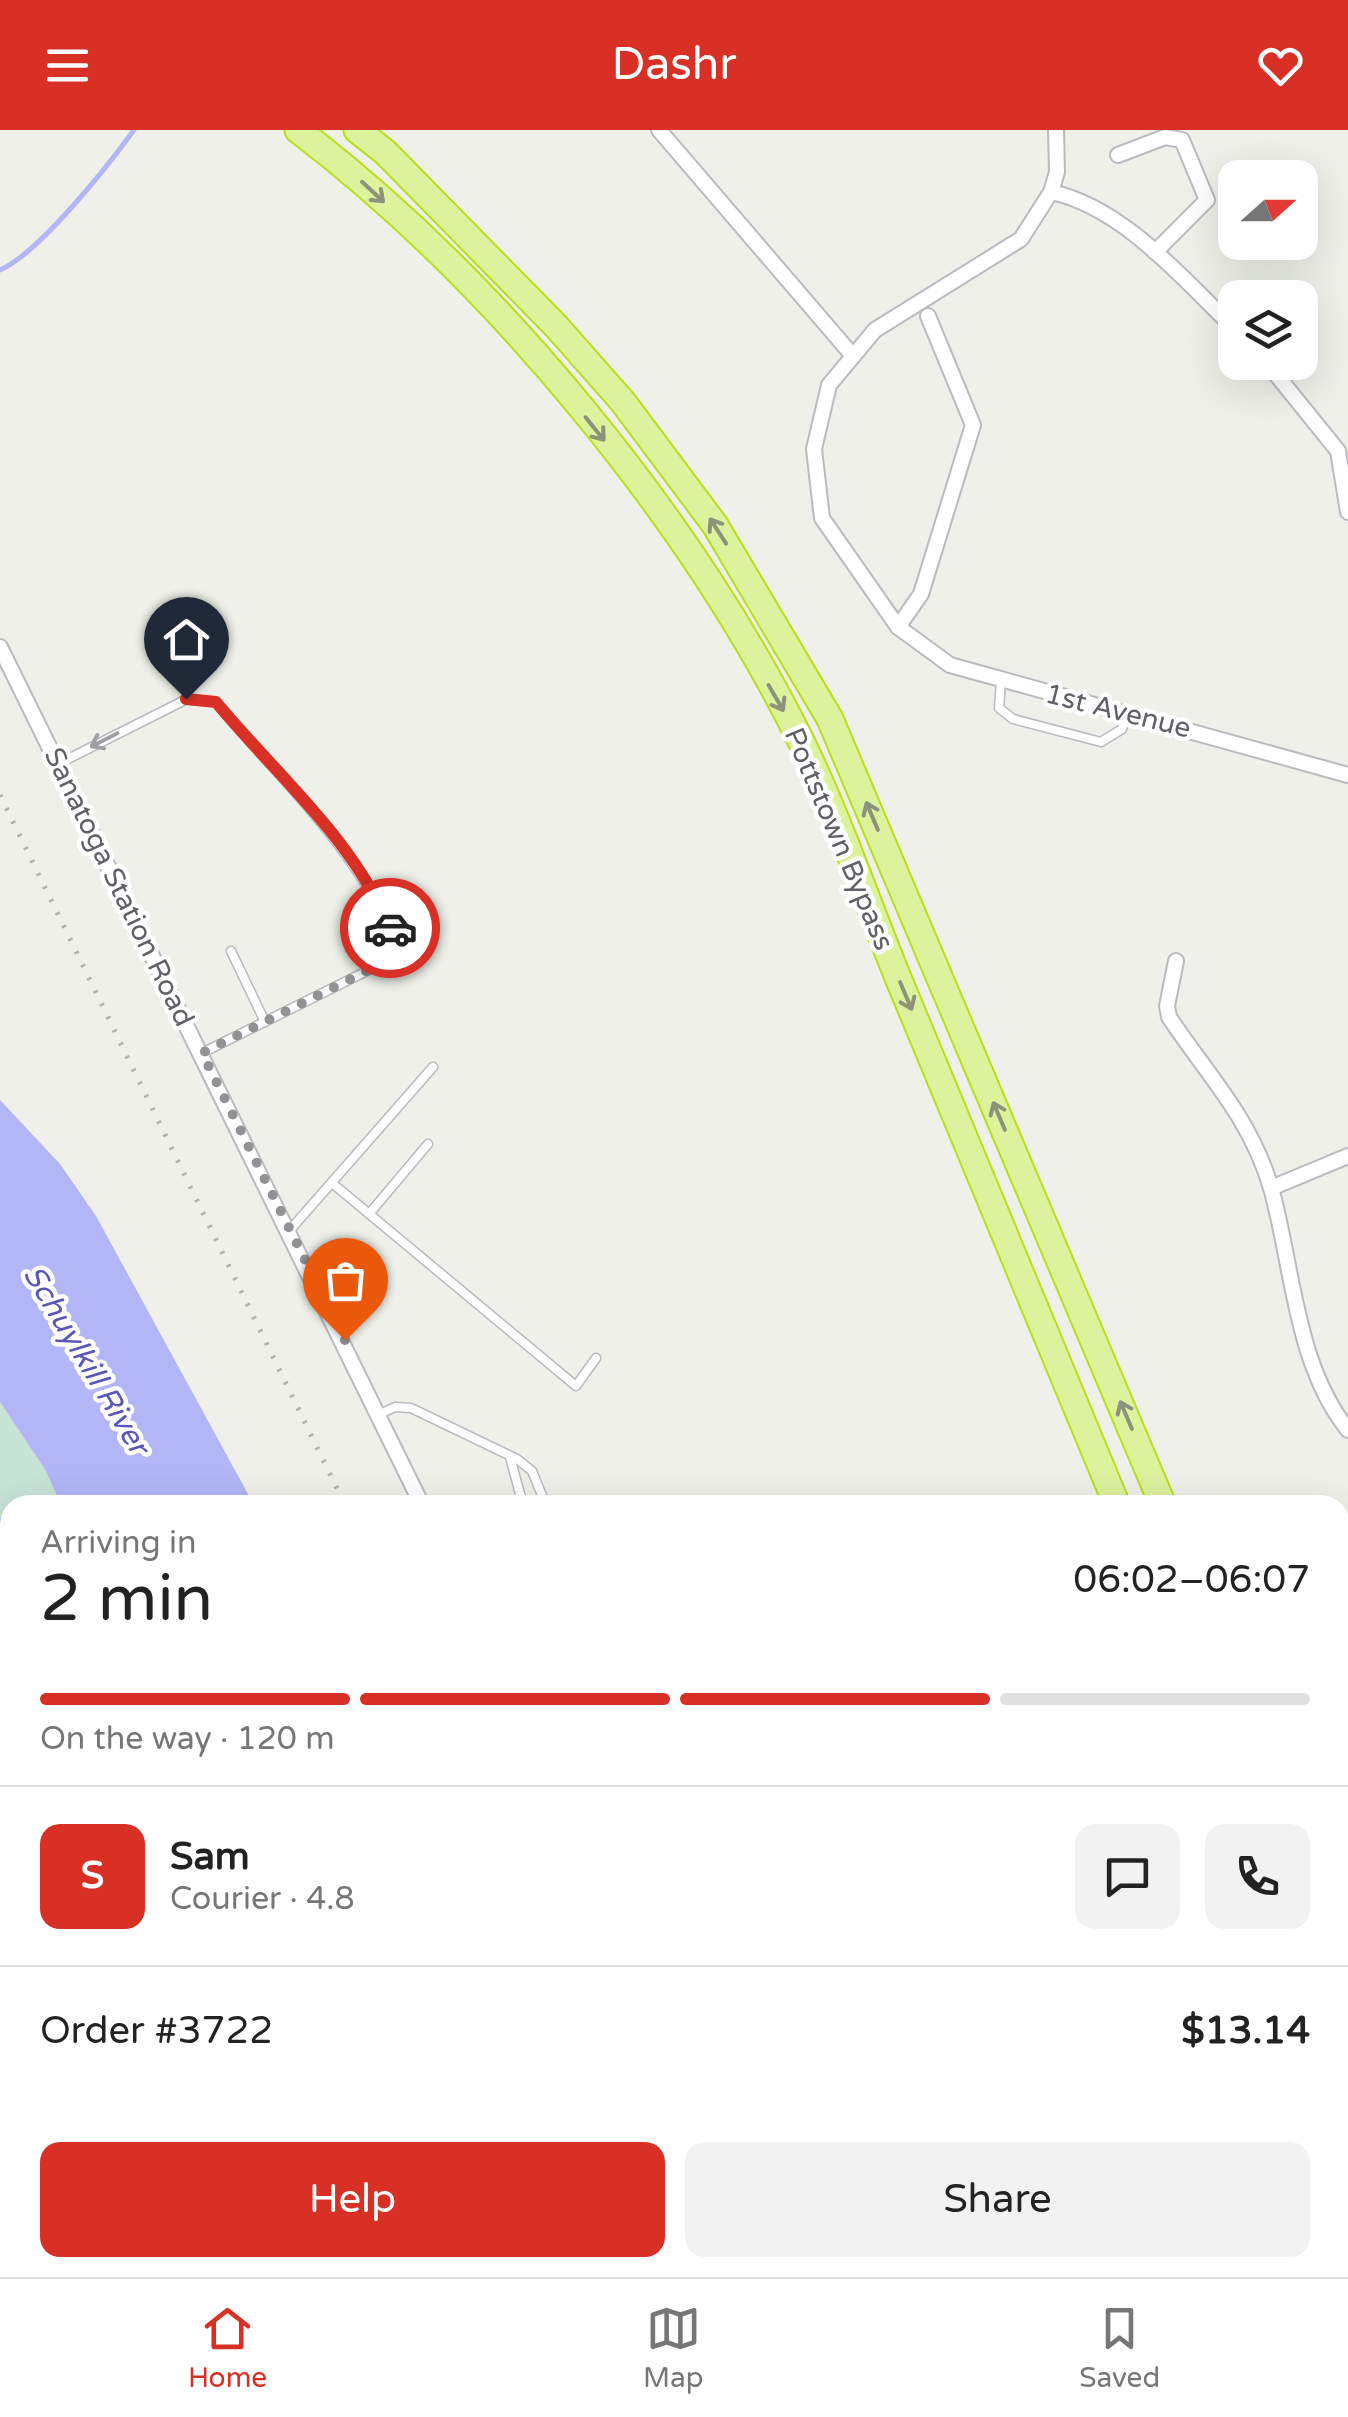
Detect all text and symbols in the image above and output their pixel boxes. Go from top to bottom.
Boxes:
icon: menu [40,38,95,93]
text: Dashr [612,38,736,92]
icon: heart [1253,38,1308,93]
north arrow [1218,160,1318,260]
map controls [1218,160,1318,380]
one-way arrow [361,180,385,204]
button: layers [1218,280,1318,380]
one-way arrow [584,415,605,442]
one-way arrow [707,517,728,546]
pin [144,597,229,700]
icon: home [159,612,214,667]
street label: 1st Avenue [1042,676,1194,746]
one-way arrow [767,683,787,712]
street label: Pottstown Bypass [777,723,901,955]
one-way arrow [90,731,120,750]
street label: Sanatoga Station Road [37,742,201,1032]
one-way arrow [862,802,880,832]
courier [340,878,440,978]
icon: car [363,901,418,956]
one-way arrow [898,980,916,1011]
one-way arrow [988,1101,1006,1132]
pin [303,1238,388,1341]
icon: bag [318,1253,373,1308]
water label: Schuylkill River [15,1259,159,1464]
one-way arrow [1115,1400,1133,1431]
text: Arriving in [40,1524,197,1562]
text: 06:02–06:07 [1073,1557,1310,1603]
text: 2 min [40,1560,213,1639]
text: On the way · 120 m [40,1720,335,1758]
button: chat [1075,1824,1180,1929]
button: phone [1205,1824,1310,1929]
text: Sam [170,1834,250,1880]
text: S [81,1853,104,1899]
text: Courier · 4.8 [170,1880,355,1918]
text: Order #3722 [40,2008,273,2054]
text: $13.14 [1181,2008,1310,2054]
button: Help [40,2142,665,2257]
button: Share [685,2142,1310,2257]
tab: Home [188,2301,267,2395]
tab: Map [643,2301,703,2395]
tab: Saved [1079,2301,1160,2395]

